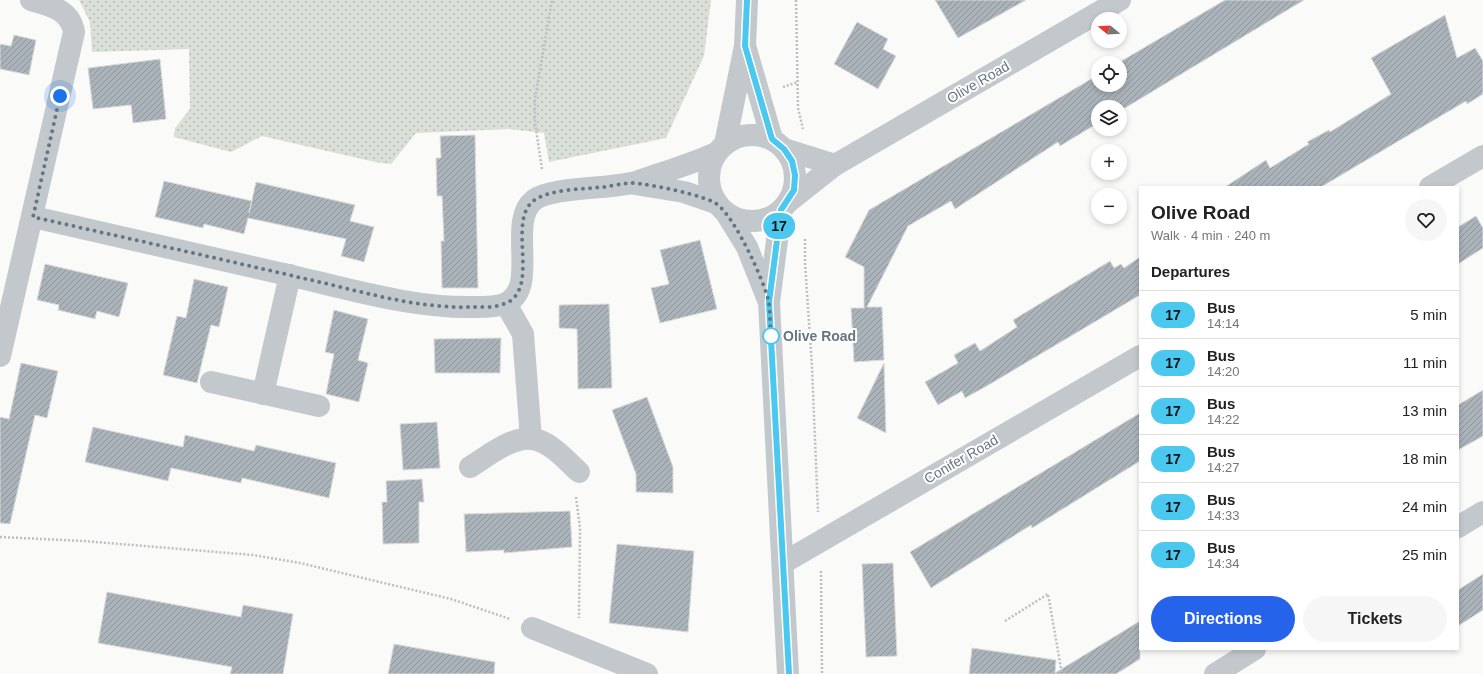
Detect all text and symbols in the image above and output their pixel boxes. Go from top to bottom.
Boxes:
north arrow [1091,12,1127,48]
map controls [1091,12,1127,224]
button: locate [1091,56,1127,92]
street label: Olive Road [944,58,1012,106]
your location [50,86,70,106]
button: layers [1091,100,1127,136]
button: + [1091,144,1127,180]
button: − [1091,188,1127,224]
button: heart [1405,199,1447,241]
text: Olive Road [1151,202,1250,223]
line badge: 17 [761,213,797,239]
text: 17 [771,218,787,234]
text: Walk · 4 min · 240 m [1151,228,1270,243]
text: Departures [1151,263,1230,280]
text: Bus [1207,299,1235,316]
text: 5 min [1410,306,1447,323]
text: 17 [1165,307,1181,323]
text: 14:14 [1207,316,1240,331]
marker: Olive Road [762,327,780,345]
place label: Olive Road [783,328,856,344]
text: Bus [1207,347,1235,364]
text: 11 min [1403,354,1447,371]
text: 17 [1165,355,1181,371]
text: 14:20 [1207,364,1240,379]
text: Bus [1207,395,1235,412]
text: 13 min [1402,402,1447,419]
text: 17 [1165,403,1181,419]
text: 14:22 [1207,412,1240,427]
street label: Conifer Road [921,431,1001,487]
text: Bus [1207,443,1235,460]
text: 18 min [1402,450,1447,467]
text: 17 [1165,451,1181,467]
text: 14:27 [1207,460,1240,475]
text: Bus [1207,491,1235,508]
text: 24 min [1402,498,1447,515]
text: 17 [1165,499,1181,515]
text: 14:33 [1207,508,1240,523]
text: Bus [1207,539,1235,556]
text: 25 min [1402,546,1447,563]
text: 17 [1165,547,1181,563]
text: 14:34 [1207,556,1240,571]
button: Directions [1151,596,1295,642]
button: Tickets [1303,596,1447,642]

